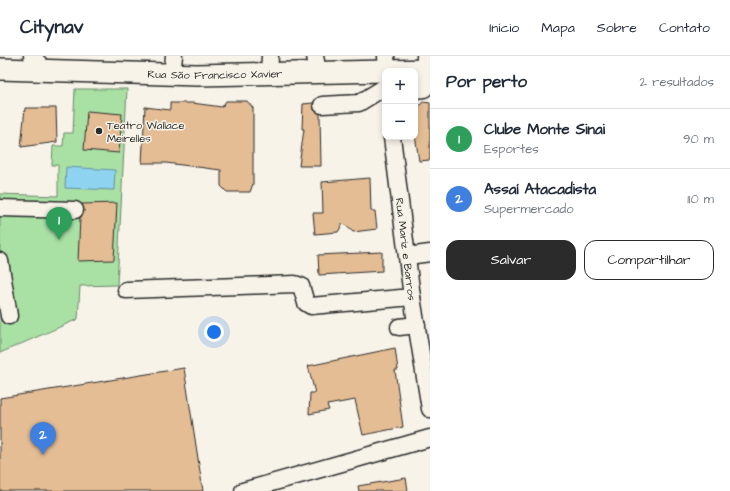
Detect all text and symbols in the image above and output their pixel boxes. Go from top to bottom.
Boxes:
text: Citynav [20,14,83,41]
text: Início [489,18,519,38]
text: Mapa [541,18,575,38]
text: Sobre [597,18,637,38]
text: Contato [659,18,710,38]
street label: Rua São Francisco Xavier [147,66,283,83]
map controls [382,68,418,140]
button: + [382,68,418,104]
text: Por perto [446,70,527,94]
text: 2 resultados [640,73,714,91]
button: − [382,104,418,140]
place label: Teatro Wallace Meirelles [107,118,184,146]
text: Clube Monte Sinai [484,119,605,140]
marker: Teatro Wallace Meirelles [94,126,104,136]
text: 1 [458,130,460,148]
text: 90 m [683,130,714,148]
text: Esportes [484,140,539,158]
text: Assaí Atacadista [484,179,596,200]
text: 2 [455,190,463,208]
text: 110 m [687,190,714,208]
street label: Rua Mariz e Barros [392,197,420,302]
text: Supermercado [484,200,574,218]
pin: 1 [46,207,72,240]
button: Salvar [446,240,576,280]
button: Compartilhar [584,240,714,280]
your location [204,322,224,342]
pin: 2 [30,422,56,455]

